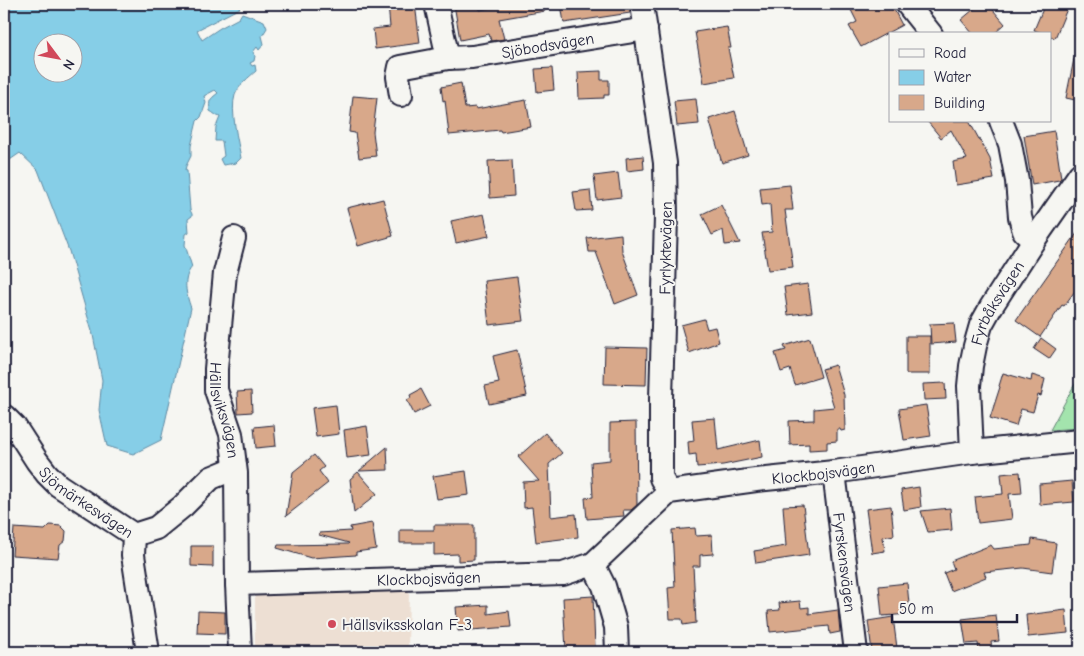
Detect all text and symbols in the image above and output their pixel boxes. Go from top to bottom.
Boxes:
street label: Sjöbodsvägen [500,30,595,62]
north arrow [32,32,82,82]
legend [889,32,1052,122]
text: Road [934,44,966,62]
text: N [59,56,78,73]
text: Water [934,68,971,86]
text: Building [934,94,985,112]
street label: Fyrlyktevägen [656,201,676,295]
street label: Fyrbåksvägen [968,258,1028,347]
street label: Hällsviksvägen [206,361,242,459]
street label: Klockbojsvägen [771,458,876,488]
street label: Sjömärkesvägen [35,464,136,542]
street label: Fyrskensvägen [829,512,859,613]
street label: Klockbojsvägen [377,569,481,590]
scale bar [892,591,1016,623]
text: 50 m [899,600,934,618]
place label: Hällsviksskolan F-3 [342,616,472,634]
marker: Hällsviksskolan F-3 [326,618,338,630]

